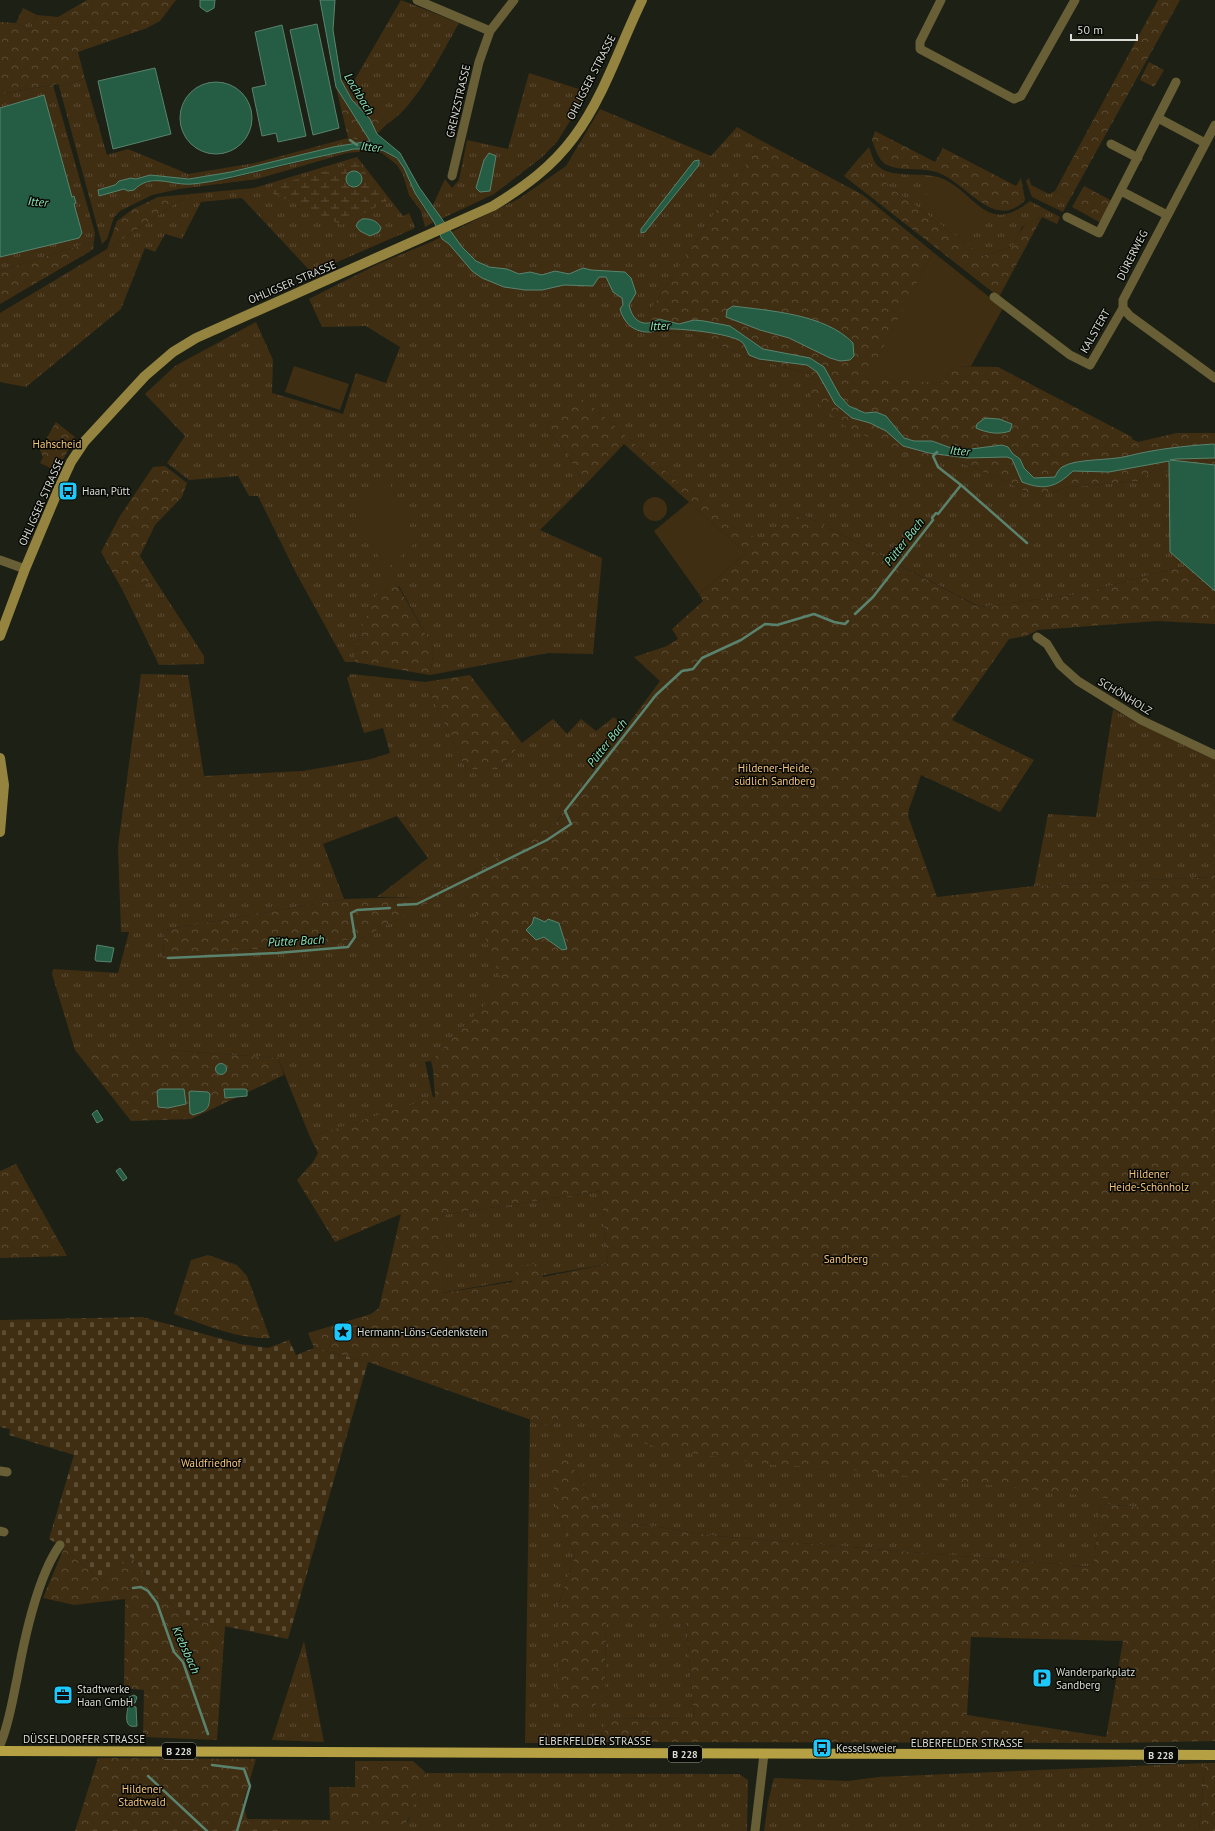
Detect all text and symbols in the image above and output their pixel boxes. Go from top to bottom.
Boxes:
scale bar [1071,16,1137,42]
text: 50 m [1077,22,1103,37]
street label: OHLIGSER STRASSE [563,32,619,122]
street label: GRENZSTRASSE [443,63,473,139]
water label: Lochbach [341,70,378,117]
water label: Itter [360,138,383,155]
water label: Itter [27,193,50,210]
street label: DÜRERWEG [1113,227,1151,283]
street label: OHLIGSER STRASSE [246,257,338,307]
street label: KALSTERT [1077,307,1113,355]
water label: Itter [650,318,671,333]
park label: Hahscheid [33,437,82,451]
water label: Itter [949,442,972,459]
street label: OHLIGSER STRASSE [15,456,67,548]
bus stop icon: Haan, Pütt [57,480,79,502]
place label: Haan, Pütt [82,484,130,498]
water label: Pütter Bach [880,515,927,569]
street label: SCHÖNHOLZ [1095,674,1155,718]
water label: Pütter Bach [583,716,630,770]
park label: Hildener-Heide, südlich Sandberg [735,761,816,788]
water label: Pütter Bach [267,932,325,949]
park label: Hildener Heide-Schönholz [1109,1167,1189,1194]
park label: Sandberg [824,1252,868,1266]
place icon: Hermann-Löns-Gedenkstein [332,1321,354,1343]
place label: Hermann-Löns-Gedenkstein [357,1325,488,1339]
park label: Waldfriedhof [181,1456,242,1470]
water label: Krebsbach [169,1624,204,1676]
place label: Wanderparkplatz Sandberg [1056,1665,1135,1692]
parking icon: Wanderparkplatz Sandberg [1031,1667,1053,1689]
place label: Stadtwerke Haan GmbH [77,1682,133,1709]
office icon: Stadtwerke Haan GmbH [52,1684,74,1706]
street label: DÜSSELDORFER STRASSE [23,1732,145,1746]
street label: ELBERFELDER STRASSE [539,1734,651,1748]
street label: ELBERFELDER STRASSE [911,1736,1023,1750]
bus stop icon: Kesselsweier [811,1737,833,1759]
place label: Kesselsweier [836,1741,897,1755]
road number: B 228 [162,1743,196,1759]
road number: B 228 [668,1746,702,1762]
road number: B 228 [1144,1747,1178,1763]
park label: Hildener Stadtwald [118,1782,166,1809]

